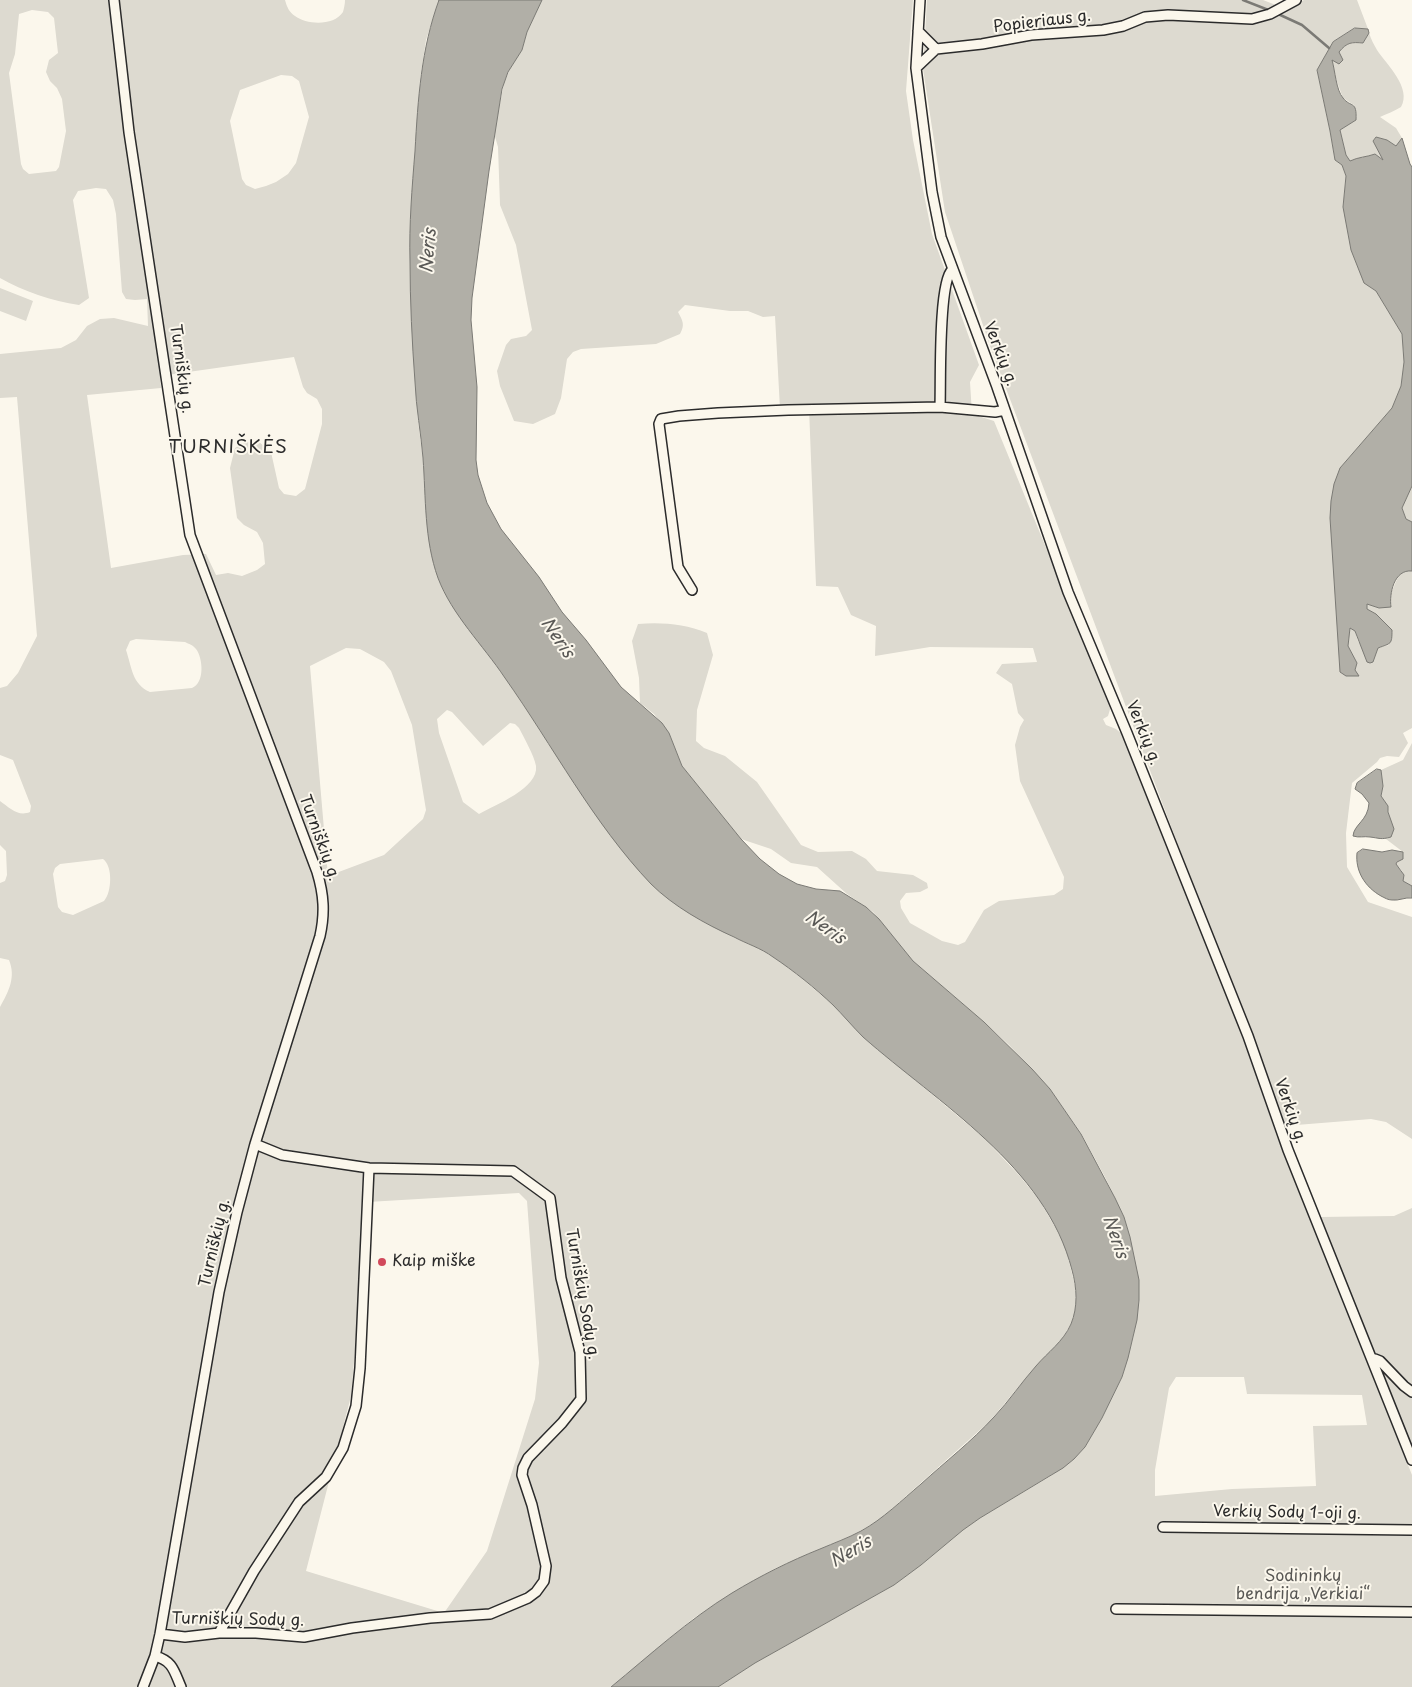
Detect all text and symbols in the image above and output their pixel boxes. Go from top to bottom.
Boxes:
street label: Popieriaus g. [992,6,1092,38]
water label: Neris [416,228,442,274]
street label: Verkių g. [979,319,1021,389]
street label: Turniškių g. [165,323,197,415]
district label: TURNIŠKĖS [167,437,289,459]
water label: Neris [536,614,578,662]
street label: Verkių g. [1121,698,1165,768]
street label: Turniškių g. [295,792,343,884]
water label: Neris [801,906,849,950]
street label: Verkių g. [1270,1076,1310,1146]
street label: Turniškių g. [195,1197,235,1289]
water label: Neris [1098,1213,1132,1261]
street label: Turniškių Sodų g. [561,1227,603,1361]
place label: Kaip miške [392,1252,476,1272]
marker: Kaip miške [376,1256,388,1268]
street label: Verkių Sodų 1-oji g. [1213,1502,1361,1524]
water label: Neris [826,1532,876,1572]
park label: Sodininkų bendrija „Verkiai“ [1236,1567,1370,1605]
street label: Turniškių Sodų g. [171,1609,305,1631]

